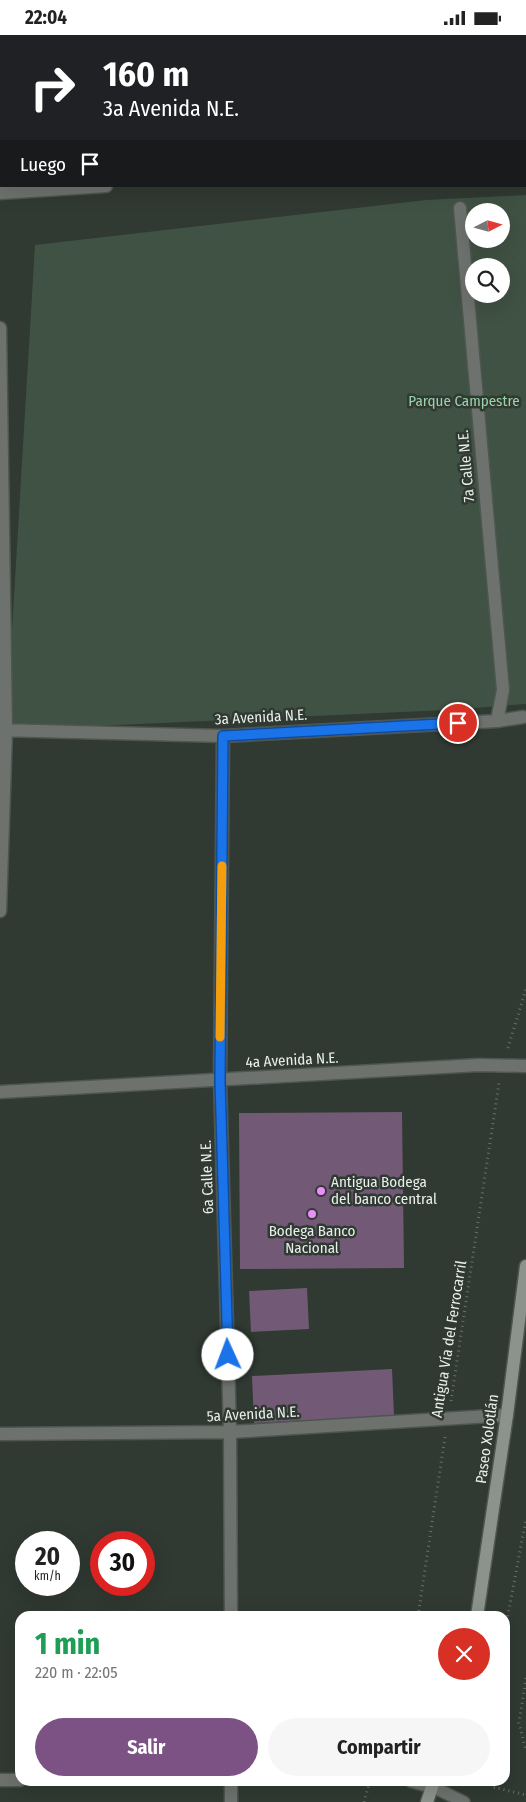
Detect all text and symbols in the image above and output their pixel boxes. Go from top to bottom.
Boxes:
text: 22:04 [25,6,67,29]
text: 160 m [103,53,189,95]
icon: right [20,55,85,120]
text: 3a Avenida N.E. [103,95,239,122]
icon: arrive [76,150,104,178]
text: Luego [20,153,66,176]
north arrow [465,203,510,247]
map controls [465,203,510,303]
button: search [465,258,510,303]
park label: Parque Campestre [408,392,520,410]
street label: 7a Calle N.E. [454,429,478,503]
pin [437,702,479,744]
street label: 3a Avenida N.E. [214,706,308,728]
icon: arrive [444,709,472,737]
street label: 4a Avenida N.E. [245,1049,339,1071]
street label: 6a Calle N.E. [197,1140,217,1214]
place label: Antigua Bodega del banco central [331,1173,437,1208]
marker: Antigua Bodega del banco central [315,1185,327,1197]
marker: Bodega Banco Nacional [306,1208,318,1220]
place label: Bodega Banco Nacional [269,1222,355,1257]
street label: Antigua Vía del Ferrocarril [428,1259,470,1419]
position arrow [201,1328,253,1380]
street label: Paseo Xolotlán [472,1393,502,1485]
street label: 5a Avenida N.E. [206,1403,300,1425]
speed limit sign: 30 [90,1531,155,1596]
text: 20 [35,1542,60,1572]
text: km/h [34,1569,61,1583]
text: 1 min [35,1626,100,1662]
button: close [438,1628,490,1680]
text: 220 m · 22:05 [35,1663,118,1682]
button: Salir [35,1718,258,1776]
button: Compartir [268,1718,490,1776]

